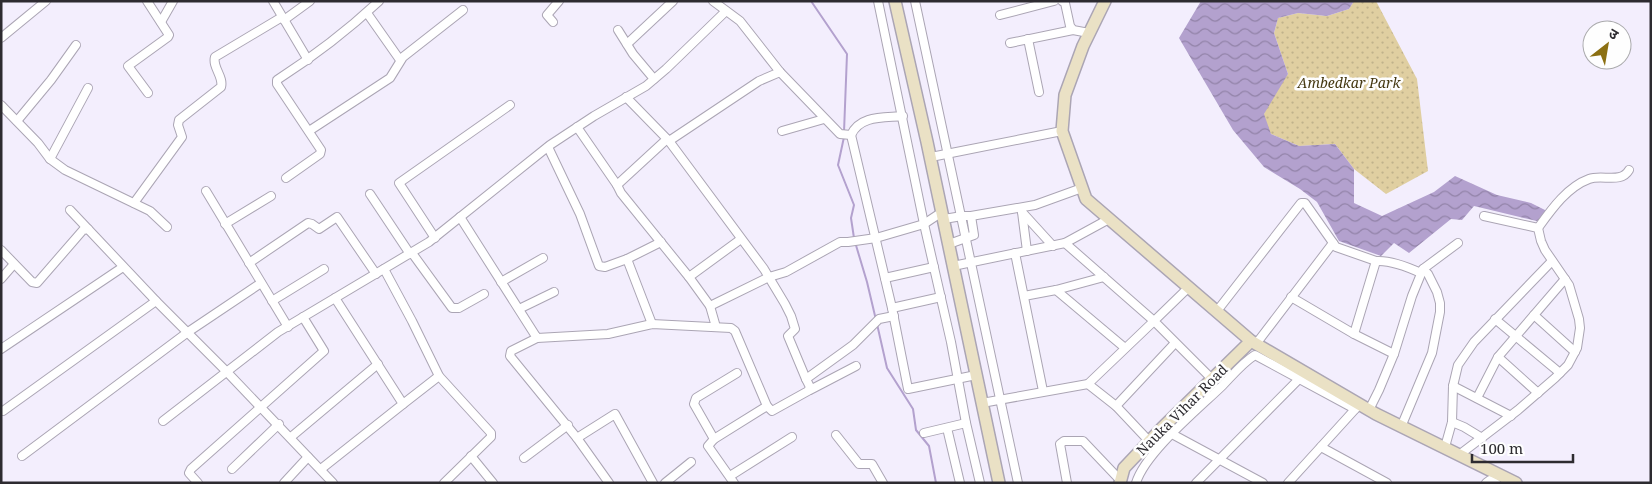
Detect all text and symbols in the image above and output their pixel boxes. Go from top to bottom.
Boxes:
north arrow [1582,20,1632,70]
text: उ [1606,23,1623,44]
park label: Ambedkar Park [1297,73,1401,92]
street label: Nauka Vihar Road [1132,360,1232,459]
scale bar [1472,432,1573,464]
text: 100 m [1480,438,1523,458]

